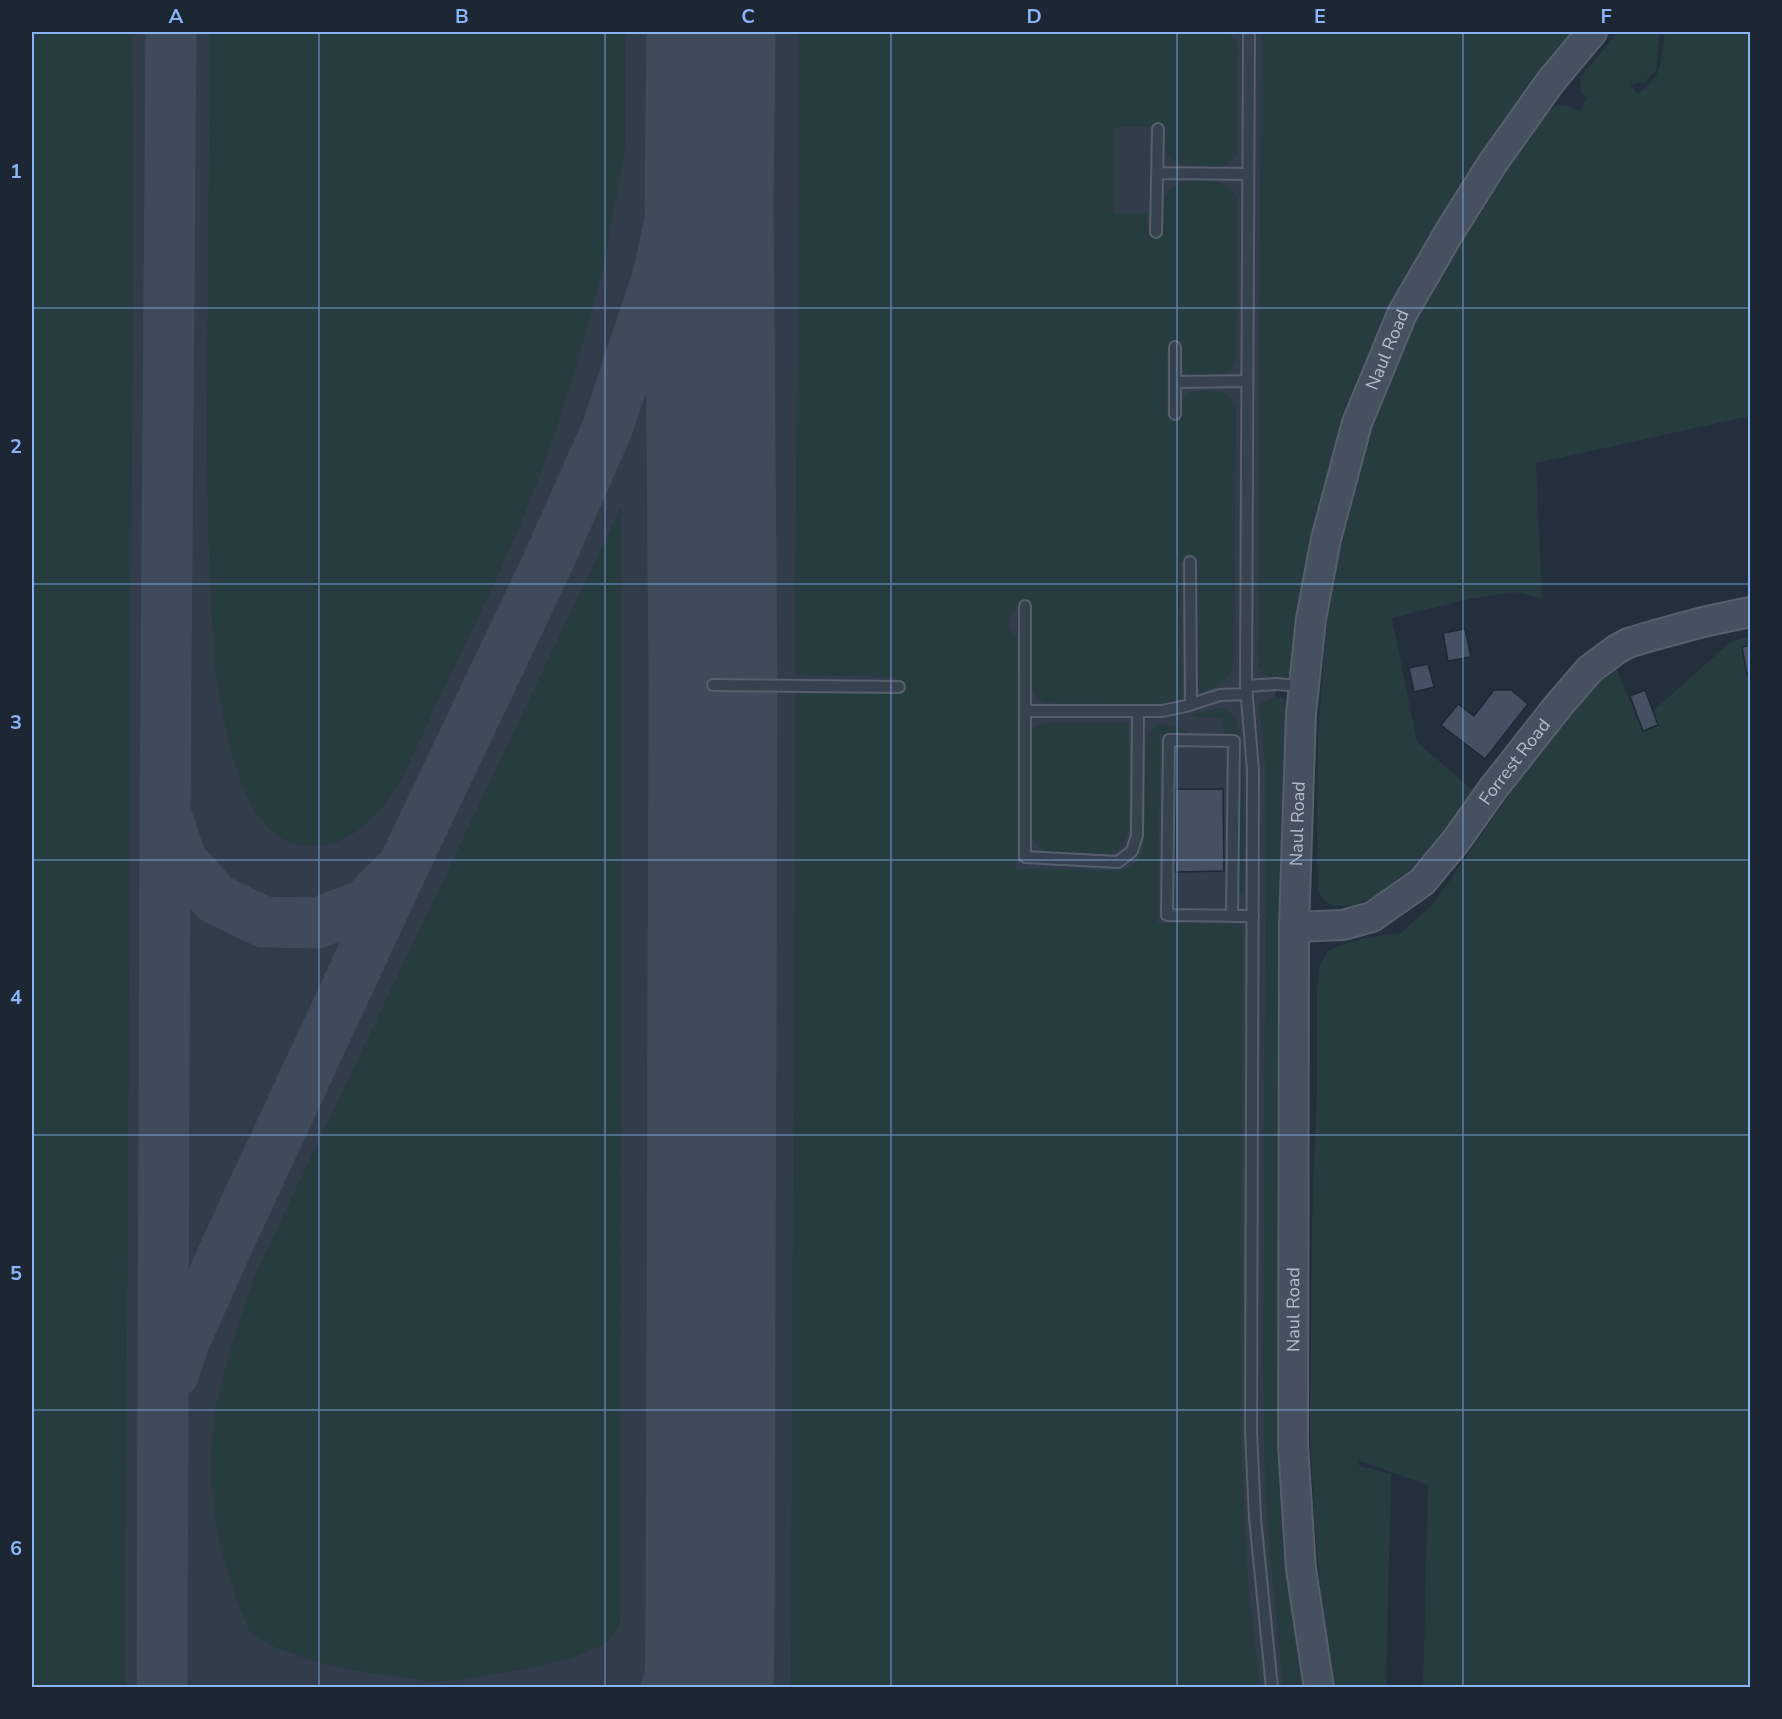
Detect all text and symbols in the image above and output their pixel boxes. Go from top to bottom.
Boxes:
text: A [169,3,184,30]
text: B [455,3,469,30]
text: C [741,3,755,30]
text: D [1026,3,1042,30]
text: E [1314,3,1326,30]
text: F [1600,3,1612,30]
text: 1 [10,158,22,185]
street label: Naul Road [1360,306,1415,394]
text: 2 [10,433,22,460]
text: 3 [10,709,22,736]
street label: Forrest Road [1473,714,1556,810]
street label: Naul Road [1284,781,1311,866]
text: 4 [10,984,22,1011]
text: 5 [10,1260,22,1287]
street label: Naul Road [1281,1267,1305,1352]
text: 6 [10,1535,22,1562]

